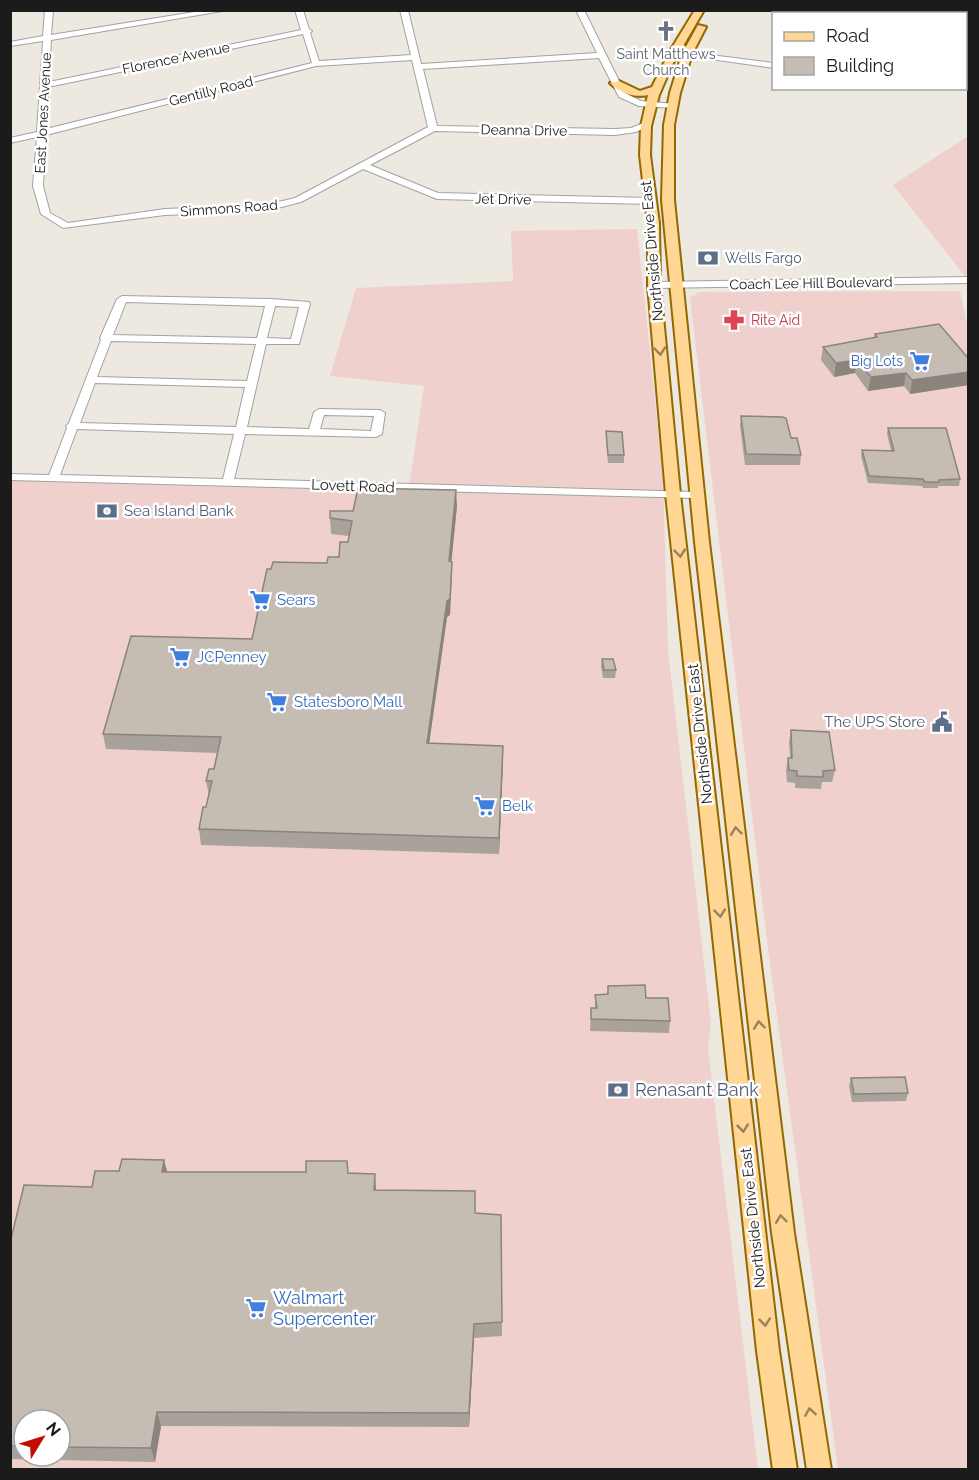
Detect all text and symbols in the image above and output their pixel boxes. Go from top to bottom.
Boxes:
legend [772,12,967,90]
church icon: Saint Matthews Church [654,19,678,43]
text: Road [826,25,869,46]
street label: Florence Avenue [121,39,231,77]
place label: Saint Matthews Church [617,46,716,78]
street label: East Jones Avenue [32,52,54,174]
text: Building [826,55,894,76]
street label: Gentilly Road [167,73,255,109]
street label: Deanna Drive [480,121,568,139]
street label: Northside Drive East [637,180,667,322]
street label: Jet Drive [475,191,531,207]
street label: Simmons Road [180,197,278,219]
bank icon: Wells Fargo [696,246,720,270]
place label: Wells Fargo [725,250,802,266]
street label: Coach Lee Hill Boulevard [729,274,893,292]
pharmacy icon: Rite Aid [722,308,746,332]
place label: Rite Aid [751,312,800,328]
one-way arrow [653,346,666,355]
supermarket icon: Big Lots [908,349,932,373]
place label: Big Lots [851,353,903,369]
street label: Lovett Road [311,476,395,496]
bank icon: Sea Island Bank [95,499,119,523]
place label: Sea Island Bank [124,502,234,520]
one-way arrow [673,548,686,557]
supermarket icon: Sears [248,588,272,612]
place label: Sears [277,591,316,609]
supermarket icon: JCPenney [168,645,192,669]
place label: JCPenney [197,648,267,666]
street label: Northside Drive East [684,663,716,805]
supermarket icon: Statesboro Mall [265,690,289,714]
place label: Statesboro Mall [294,693,403,711]
public building icon: The UPS Store [930,710,954,734]
place label: The UPS Store [824,713,925,731]
supermarket icon: Belk [473,794,497,818]
place label: Belk [502,797,533,815]
one-way arrow [731,827,743,836]
one-way arrow [713,909,726,918]
one-way arrow [753,1020,766,1030]
bank icon: Renasant Bank [606,1078,630,1102]
place label: Renasant Bank [635,1079,759,1100]
one-way arrow [737,1124,749,1133]
street label: Northside Drive East [737,1147,769,1289]
one-way arrow [776,1214,788,1223]
place label: Walmart Supercenter [273,1287,377,1329]
supermarket icon: Walmart Supercenter [244,1296,268,1320]
one-way arrow [758,1317,771,1327]
one-way arrow [804,1407,817,1417]
north arrow [12,1408,72,1468]
text: N [42,1418,65,1440]

